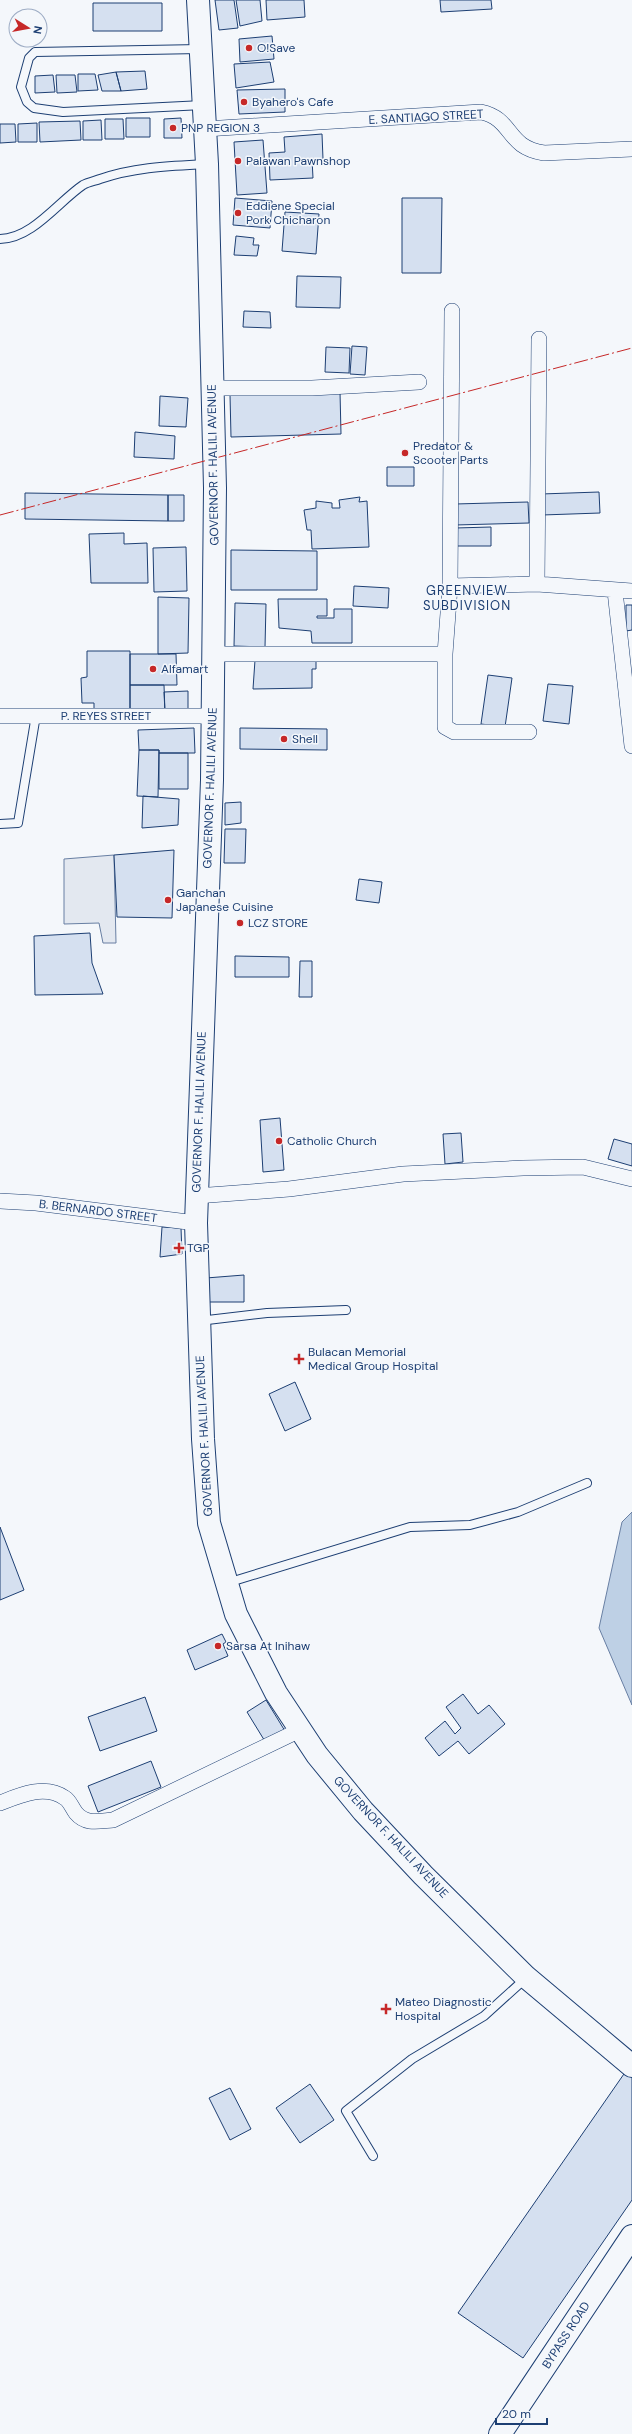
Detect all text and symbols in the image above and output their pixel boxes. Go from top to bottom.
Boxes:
north arrow [8,8,48,48]
text: N [30,25,45,35]
place label: O!Save [257,40,296,56]
marker: O!Save [244,43,254,53]
place label: Byahero's Cafe [252,94,334,110]
marker: Byahero's Cafe [239,97,249,107]
street label: E. SANTIAGO STREET [368,106,484,128]
place label: PNP REGION 3 [181,120,260,136]
marker: PNP REGION 3 [168,123,178,133]
place label: Palawan Pawnshop [246,153,351,169]
marker: Palawan Pawnshop [233,156,243,166]
place label: Eddiene Special Pork Chicharon [246,198,335,228]
marker: Eddiene Special Pork Chicharon [233,208,243,218]
street label: GOVERNOR F. HALILI AVENUE [204,384,222,546]
place label: Predator & Scooter Parts [413,438,488,468]
marker: Predator & Scooter Parts [400,448,410,458]
district label: GREENVIEW SUBDIVISION [423,582,511,614]
place label: Alfamart [161,661,209,677]
marker: Alfamart [148,664,158,674]
street label: GOVERNOR F. HALILI AVENUE [199,707,221,869]
street label: P. REYES STREET [61,708,151,724]
place label: Shell [292,731,318,747]
marker: Shell [279,734,289,744]
place label: Ganchan Japanese Cuisine [176,885,273,915]
marker: Ganchan Japanese Cuisine [163,895,173,905]
place label: LCZ STORE [248,915,308,931]
marker: LCZ STORE [235,918,245,928]
street label: GOVERNOR F. HALILI AVENUE [188,1031,210,1193]
place label: Catholic Church [287,1133,377,1149]
marker: Catholic Church [274,1136,284,1146]
street label: B. BERNARDO STREET [38,1196,158,1226]
place label: TGP [187,1240,209,1256]
marker: TGP [174,1243,184,1253]
place label: Bulacan Memorial Medical Group Hospital [308,1344,438,1374]
marker: Bulacan Memorial Medical Group Hospital [293,1353,305,1365]
street label: GOVERNOR F. HALILI AVENUE [192,1355,216,1517]
place label: Sarsa At Inihaw [226,1638,310,1654]
marker: Sarsa At Inihaw [213,1641,223,1651]
street label: GOVERNOR F. HALILI AVENUE [330,1773,452,1902]
place label: Mateo Diagnostic Hospital [395,1994,492,2024]
marker: Mateo Diagnostic Hospital [380,2003,392,2015]
street label: BYPASS ROAD [538,2298,594,2372]
scale bar [496,2400,547,2426]
text: 20 m [502,2406,531,2422]

